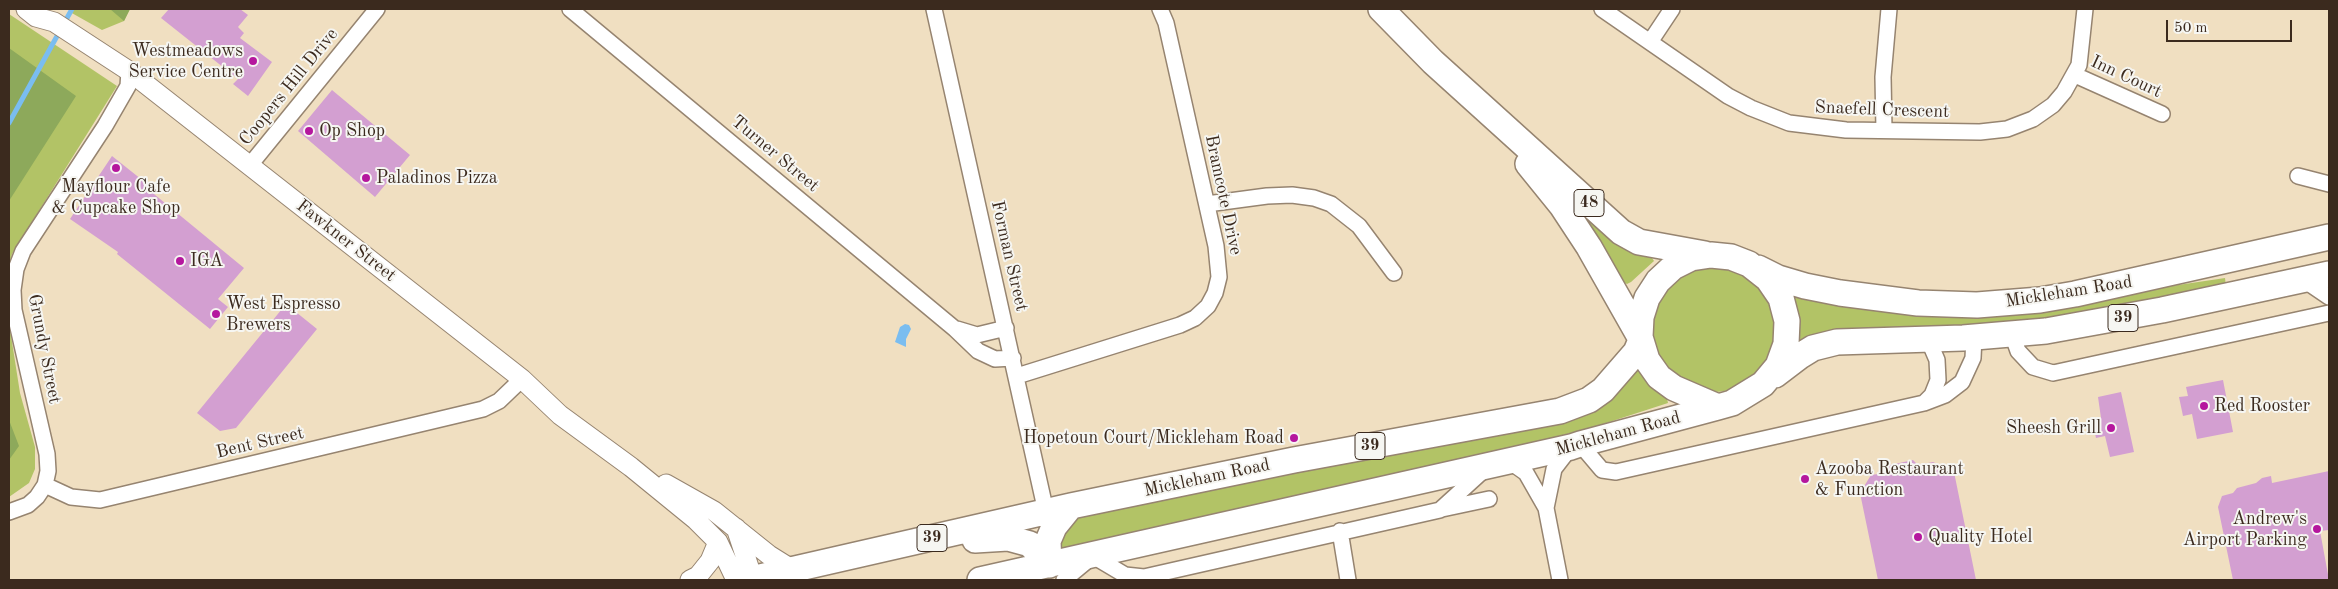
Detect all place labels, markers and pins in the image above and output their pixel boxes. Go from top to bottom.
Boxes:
place label: Westmeadows Service Centre [129,40,243,82]
marker: Westmeadows Service Centre [247,55,259,67]
place label: Op Shop [319,120,385,142]
marker: Op Shop [303,125,315,137]
marker: Mayflour Cafe & Cupcake Shop [110,162,122,174]
place label: Paladinos Pizza [376,167,498,189]
marker: Paladinos Pizza [360,172,372,184]
place label: Mayflour Cafe & Cupcake Shop [52,176,180,218]
place label: IGA [190,250,223,272]
marker: IGA [174,255,186,267]
place label: West Espresso Brewers [226,293,341,336]
marker: West Espresso Brewers [210,308,222,320]
place label: Red Rooster [2214,395,2310,417]
marker: Red Rooster [2198,400,2210,412]
place label: Sheesh Grill [2006,417,2101,439]
marker: Sheesh Grill [2105,422,2117,434]
place label: Hopetoun Court/Mickleham Road [1023,427,1284,449]
marker: Hopetoun Court/Mickleham Road [1288,432,1300,444]
place label: Azooba Restaurant & Function [1815,458,1964,500]
marker: Azooba Restaurant & Function [1799,473,1811,485]
place label: Andrew's Airport Parking [2183,508,2307,550]
marker: Andrew's Airport Parking [2311,523,2323,535]
place label: Quality Hotel [1928,526,2032,548]
marker: Quality Hotel [1912,531,1924,543]

